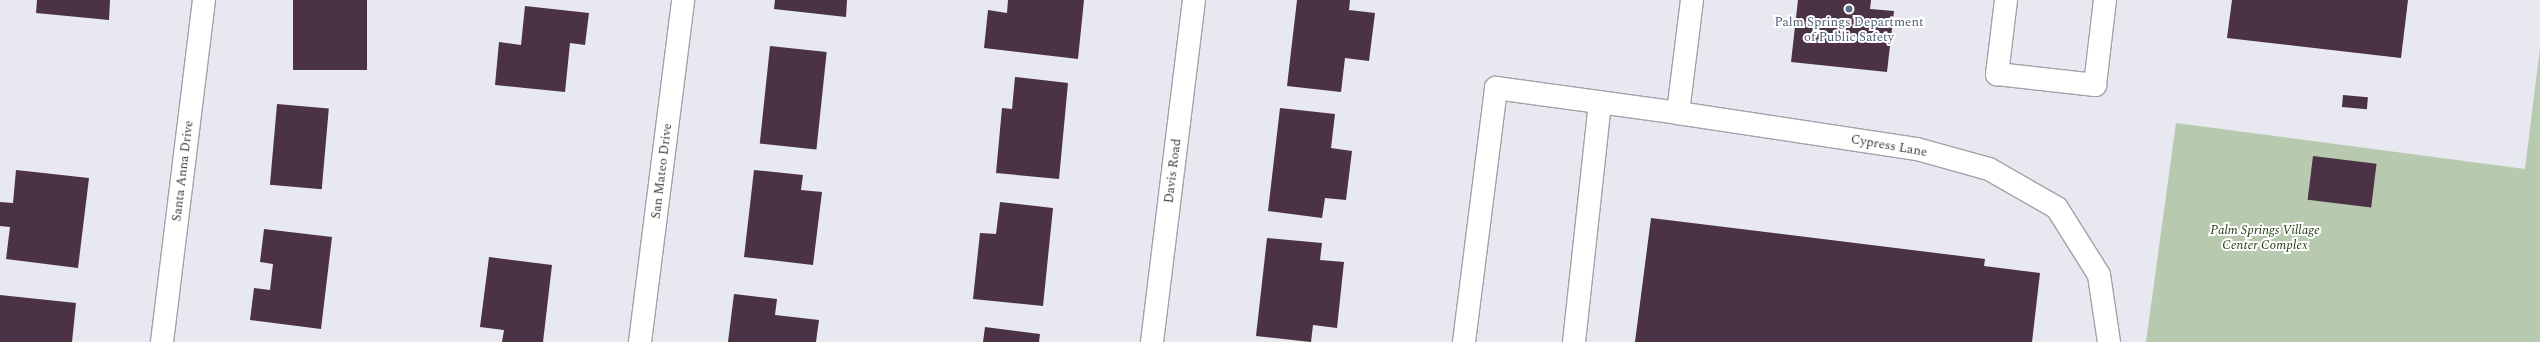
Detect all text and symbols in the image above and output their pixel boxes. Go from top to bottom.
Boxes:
marker: Palm Springs Department of Public Safety [1844,4,1854,14]
place label: Palm Springs Department of Public Safety [1774,15,1924,46]
street label: Santa Anna Drive [169,120,197,222]
street label: San Mateo Drive [648,122,676,220]
street label: Cypress Lane [1850,132,1928,160]
street label: Davis Road [1161,138,1185,204]
park label: Palm Springs Village Center Complex [2210,223,2320,254]

